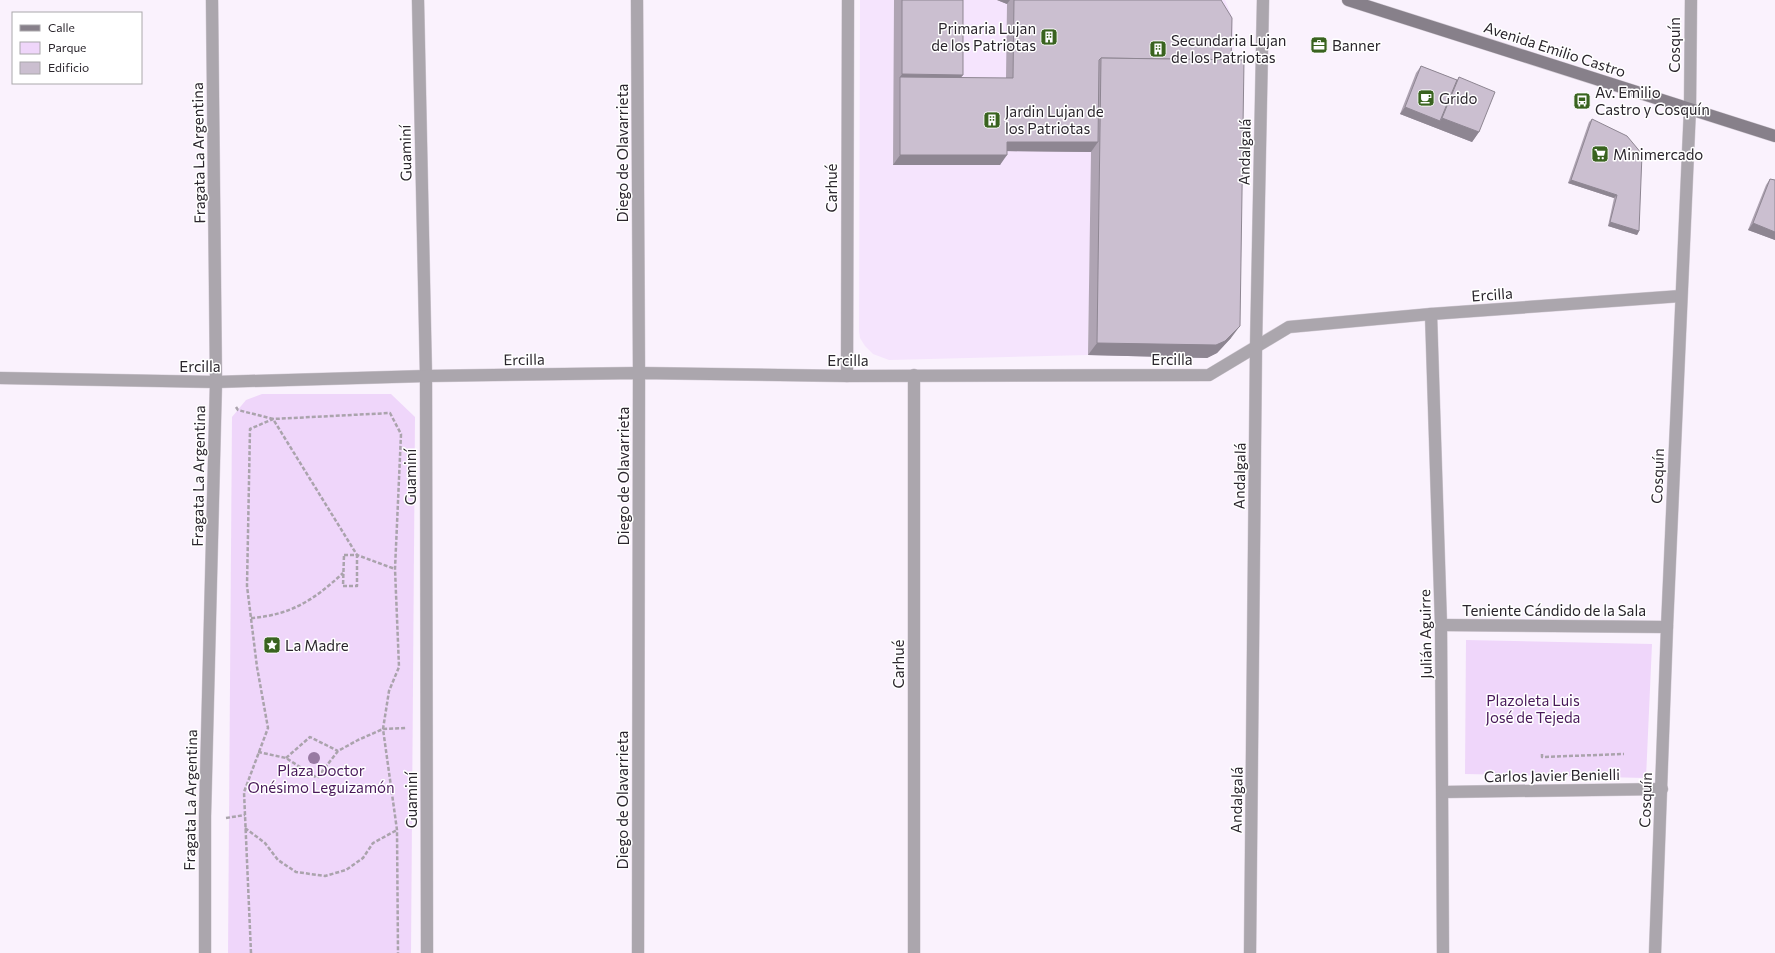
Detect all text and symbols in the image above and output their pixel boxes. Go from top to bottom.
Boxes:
legend [12,12,142,84]
street label: Cosquín [1665,17,1683,73]
street label: Avenida Emilio Castro [1482,18,1628,80]
place label: Primaria Lujan de los Patriotas [931,19,1036,54]
text: Calle [48,20,75,34]
building icon: Primaria Lujan de los Patriotas [1039,27,1059,47]
place label: Secundaria Lujan de los Patriotas [1171,31,1286,66]
office icon: Banner [1309,35,1329,55]
place label: Banner [1332,36,1381,54]
building icon: Secundaria Lujan de los Patriotas [1148,39,1168,59]
text: Parque [48,40,86,54]
text: Edificio [48,60,89,74]
street label: Fragata La Argentina [188,82,208,224]
place label: Av. Emilio Castro y Cosquín [1595,83,1710,118]
street label: Diego de Olavarrieta [613,84,631,222]
cafe icon: Grido [1416,88,1436,108]
place label: Grido [1439,89,1478,107]
bus stop icon: Av. Emilio Castro y Cosquín [1572,91,1592,111]
place label: Jardin Lujan de los Patriotas [1005,102,1104,137]
building icon: Jardin Lujan de los Patriotas [982,110,1002,130]
street label: Andalgalá [1234,118,1254,186]
street label: Guaminí [395,123,414,181]
supermarket icon: Minimercado [1590,144,1610,164]
place label: Minimercado [1613,145,1703,163]
street label: Carhué [822,163,840,213]
street label: Ercilla [1471,284,1513,304]
street label: Ercilla [503,350,545,368]
street label: Ercilla [1151,350,1193,368]
street label: Ercilla [827,351,869,369]
street label: Ercilla [179,357,221,375]
street label: Fragata La Argentina [188,405,208,547]
street label: Diego de Olavarrieta [614,407,632,545]
street label: Andalgalá [1229,442,1249,510]
street label: Guaminí [401,448,419,505]
street label: Cosquín [1647,448,1667,504]
street label: Julián Aguirre [1415,589,1435,679]
street label: Teniente Cándido de la Sala [1462,601,1646,619]
place icon: La Madre [262,635,282,655]
place label: La Madre [285,636,349,654]
street label: Carhué [889,639,907,689]
park label: Plazoleta Luis José de Tejeda [1486,691,1580,726]
street label: Fragata La Argentina [180,729,200,871]
street label: Diego de Olavarrieta [613,731,631,869]
park label: Plaza Doctor Onésimo Leguizamón [247,761,395,796]
street label: Carlos Javier Benielli [1484,765,1620,785]
street label: Andalgalá [1226,766,1246,834]
street label: Guaminí [402,771,420,828]
street label: Cosquín [1635,772,1655,828]

